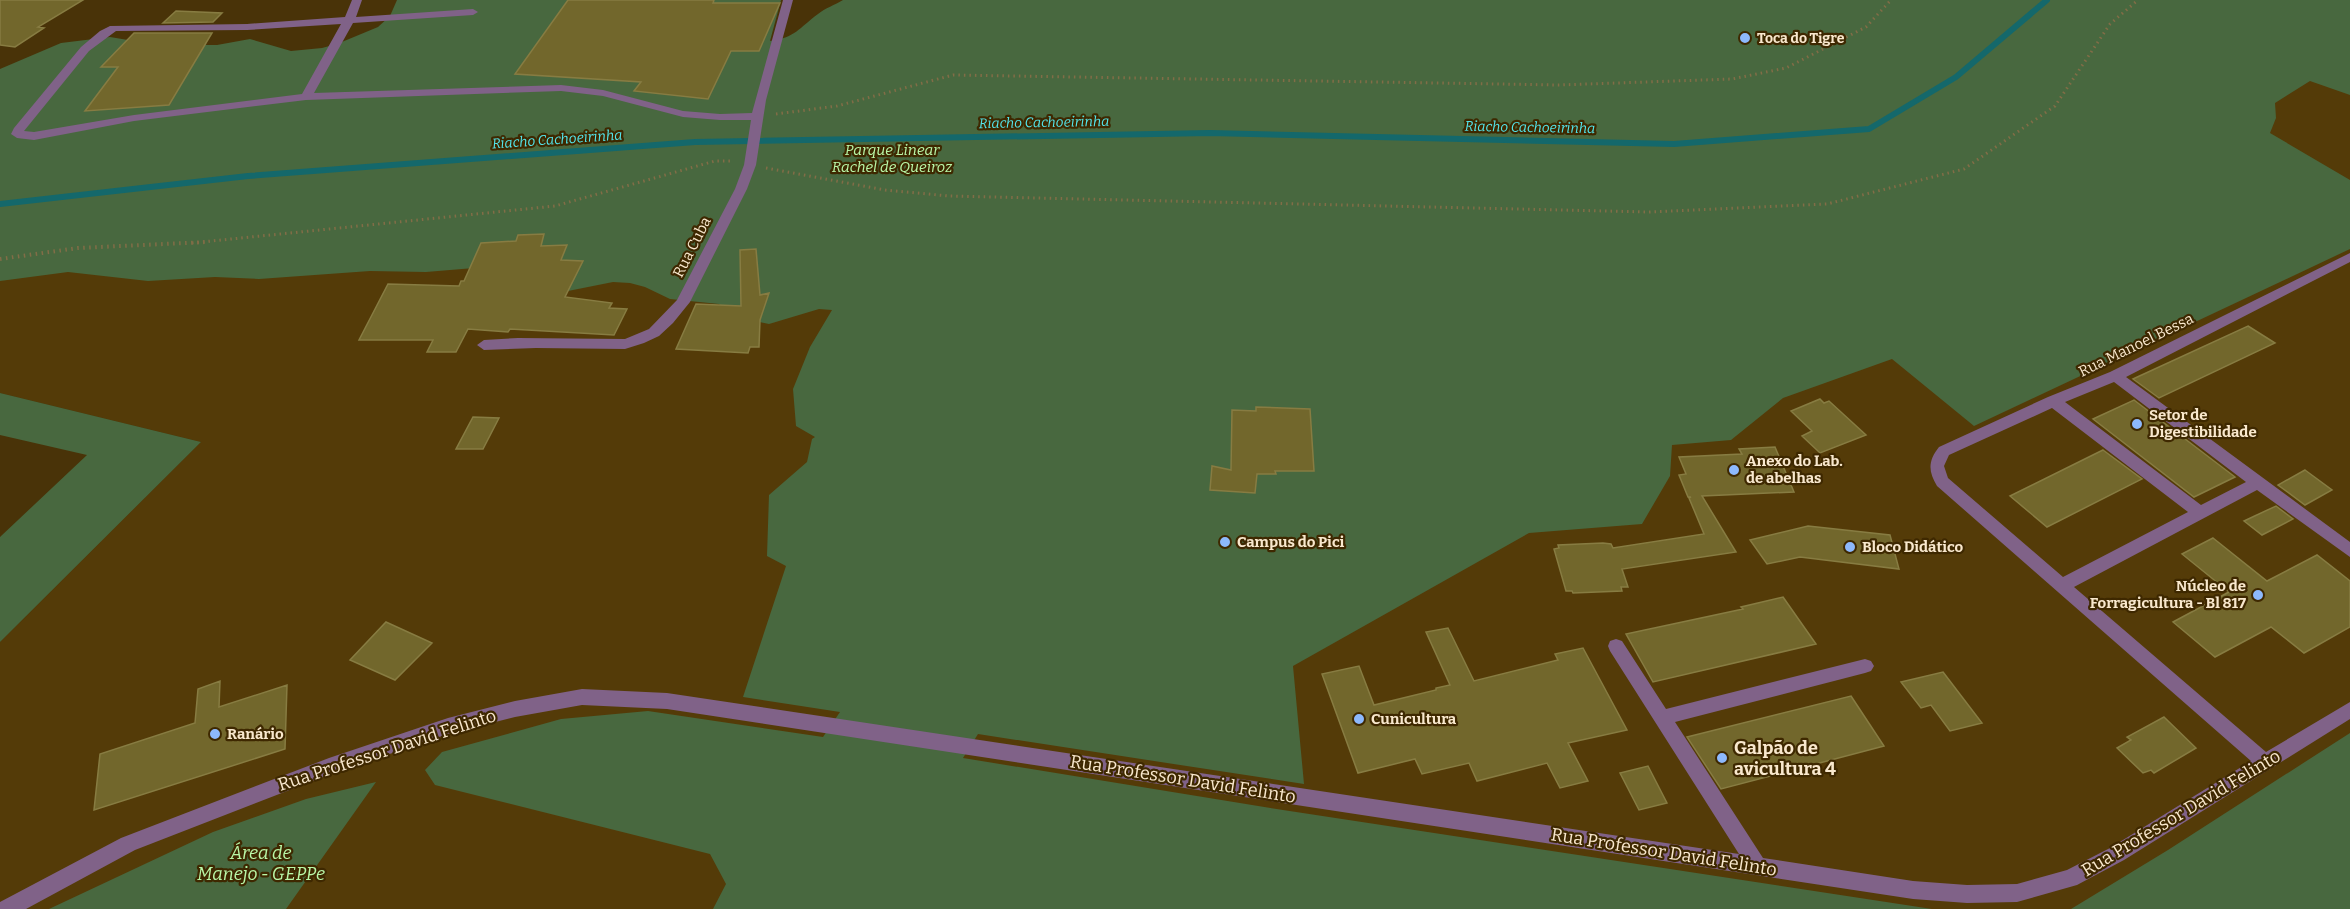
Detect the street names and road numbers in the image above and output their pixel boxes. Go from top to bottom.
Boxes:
street label: Rua Cuba [669,214,715,280]
street label: Rua Manoel Bessa [2076,309,2196,381]
street label: Rua Professor David Felinto [275,704,499,796]
street label: Rua Professor David Felinto [2078,745,2284,881]
street label: Rua Professor David Felinto [1069,750,1297,808]
street label: Rua Professor David Felinto [1550,823,1778,881]

